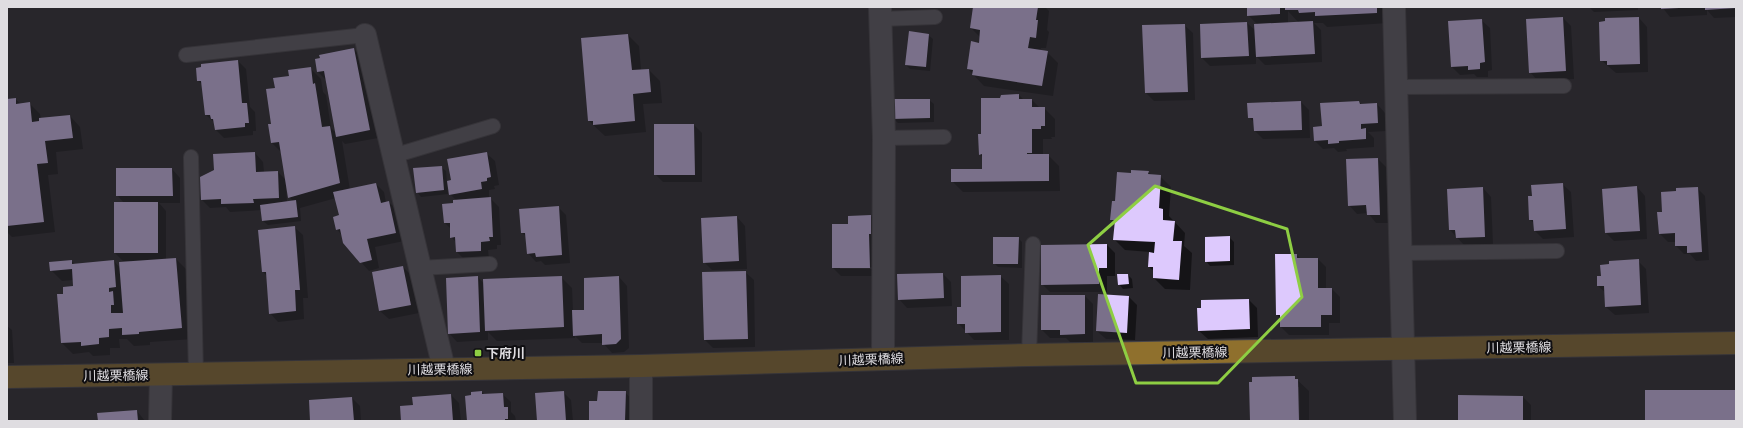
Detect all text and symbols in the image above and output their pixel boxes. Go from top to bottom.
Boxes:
street label: 川越栗橋線 [1486,339,1552,356]
street label: 川越栗橋線 [1162,344,1228,361]
place label: 下府川 [486,346,525,361]
marker: 下府川 [473,348,483,358]
street label: 川越栗橋線 [838,351,904,368]
street label: 川越栗橋線 [407,361,473,378]
street label: 川越栗橋線 [83,367,149,384]

